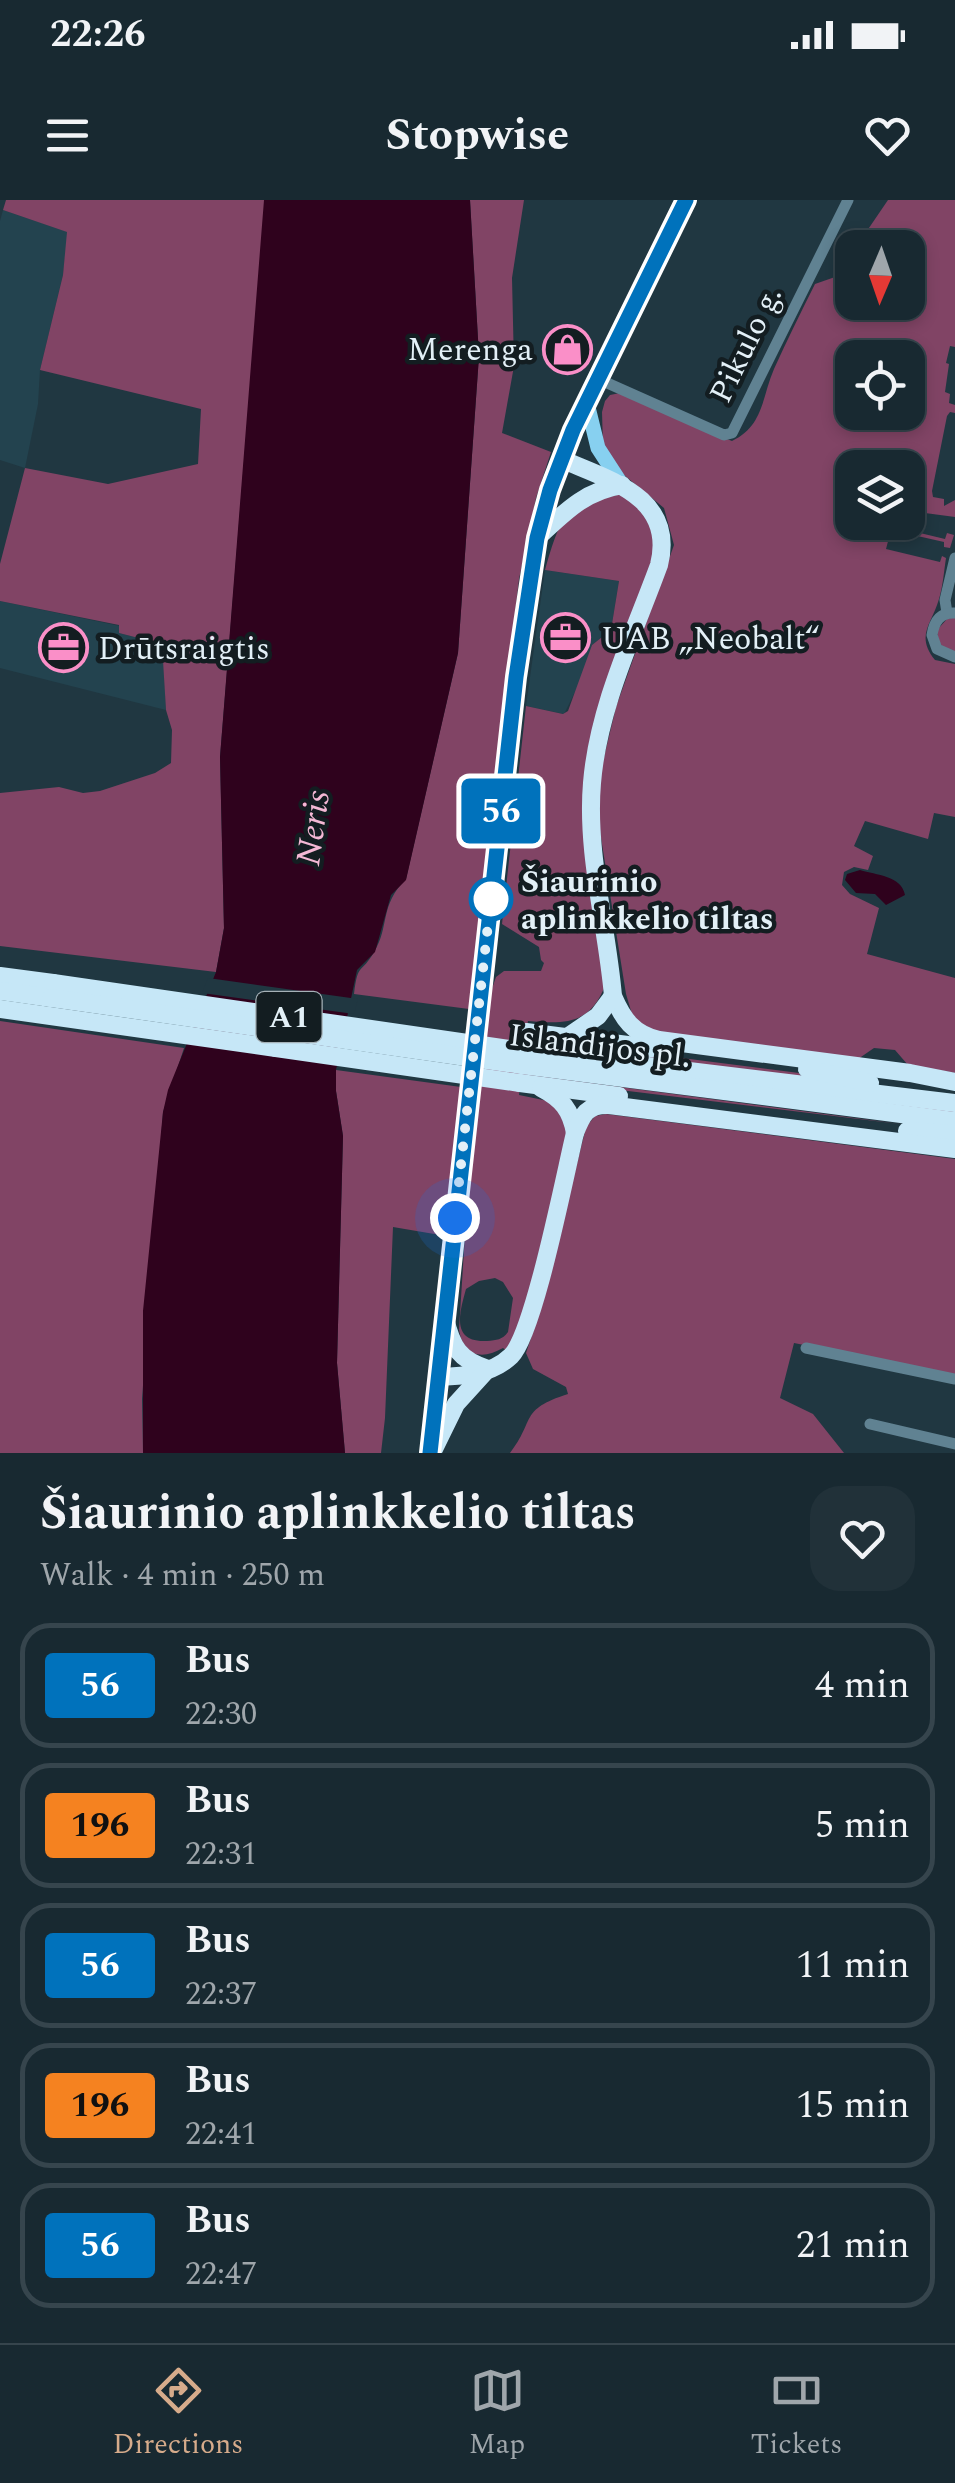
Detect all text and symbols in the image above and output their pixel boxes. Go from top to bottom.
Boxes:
text: 22:26 [50,6,145,64]
text: Stopwise [386,101,569,170]
icon: menu [40,108,95,163]
icon: heart [860,108,915,163]
north arrow [835,230,925,320]
map controls [835,230,925,540]
street label: Pikulo g. [697,278,796,411]
shop icon: Merenga [542,323,594,375]
place label: Merenga [407,326,533,375]
button: locate [835,340,925,430]
button: layers [835,450,925,540]
office icon: UAB „Neobalt“ [540,612,592,664]
place label: UAB „Neobalt“ [601,615,819,664]
office icon: Drūtsraigtis [37,622,89,674]
place label: Drūtsraigtis [98,625,270,674]
line badge: 56 [456,778,546,844]
text: 56 [481,785,521,838]
water label: Neris [282,787,345,869]
place label: Šiaurinio aplinkkelio tiltas [521,858,774,944]
marker: Šiaurinio aplinkkelio tiltas [470,878,512,920]
road number: A1 [256,992,322,1042]
street label: Islandijos pl. [506,1011,693,1082]
your location [430,1193,480,1243]
text: Šiaurinio aplinkkelio tiltas [40,1477,636,1550]
button: heart [810,1486,915,1591]
text: Walk · 4 min · 250 m [40,1551,325,1600]
text: Bus [185,1632,251,1690]
text: 4 min [815,1657,910,1715]
text: 56 [80,1659,120,1712]
text: 22:30 [185,1690,257,1739]
text: Bus [185,1772,251,1830]
text: 5 min [815,1797,910,1855]
text: 196 [71,1799,129,1852]
text: 22:31 [185,1830,257,1879]
text: Bus [185,1912,251,1970]
text: 11 min [796,1937,910,1995]
text: 56 [80,1939,120,1992]
text: 22:37 [185,1970,257,2019]
text: Bus [185,2052,251,2110]
text: 15 min [796,2077,910,2135]
text: 196 [71,2079,129,2132]
text: 22:41 [185,2110,257,2159]
text: Bus [185,2192,251,2250]
text: 21 min [796,2217,910,2275]
text: 56 [80,2219,120,2272]
text: 22:47 [185,2250,257,2299]
tab: Directions [113,2363,243,2466]
tab: Map [469,2363,525,2466]
tab: Tickets [751,2363,842,2466]

